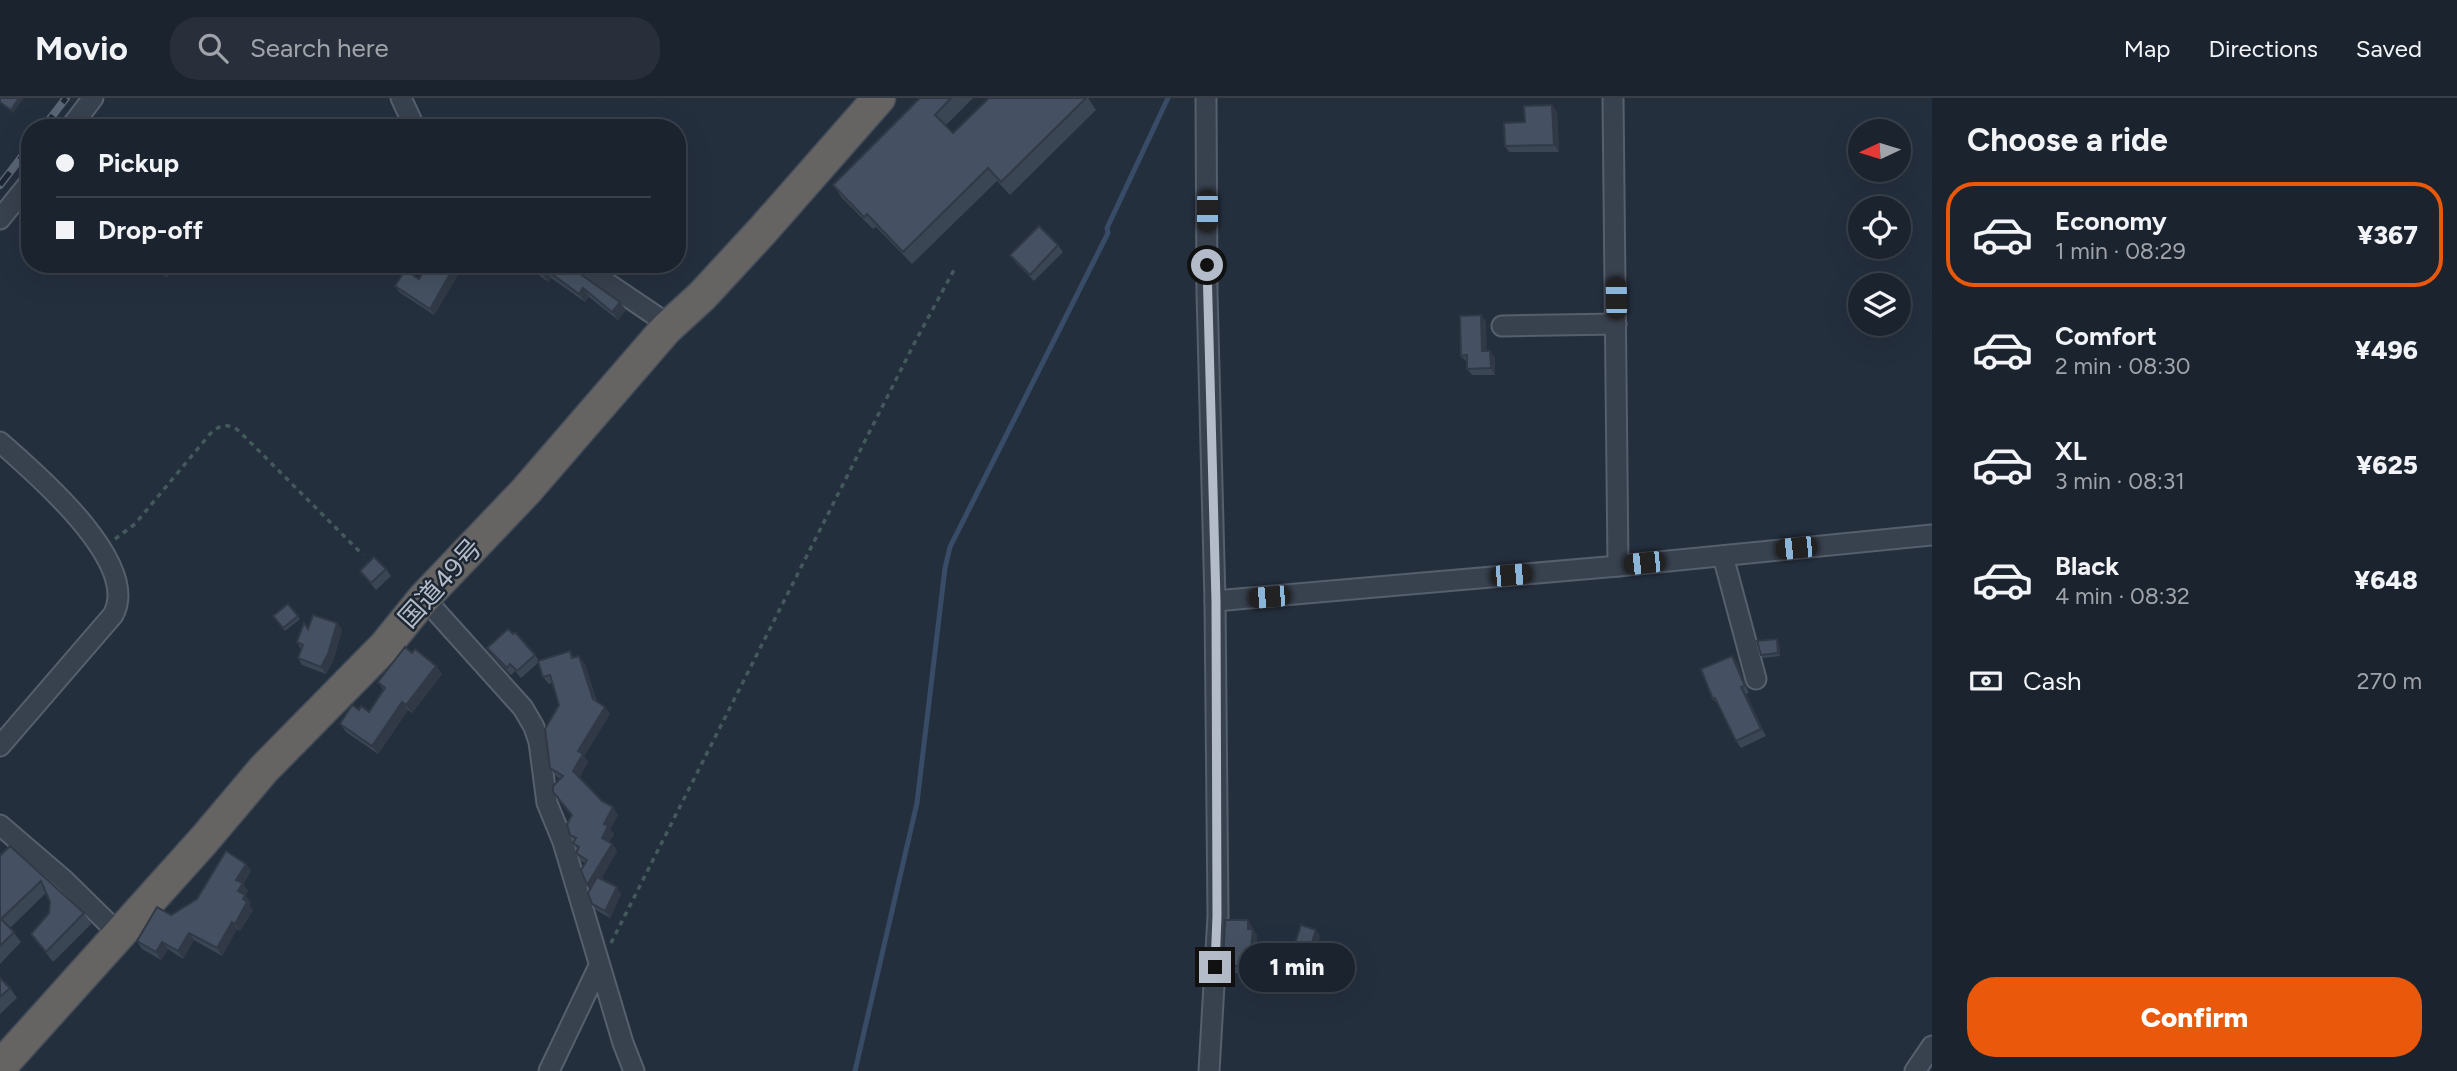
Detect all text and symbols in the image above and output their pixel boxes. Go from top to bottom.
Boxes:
search box [170,17,660,80]
text: Movio [35,29,128,68]
icon: search [194,29,232,67]
text: Search here [250,32,389,64]
text: Map [2124,34,2170,63]
text: Directions [2208,34,2318,63]
text: Saved [2356,34,2422,63]
north arrow [1848,119,1911,182]
map controls [1848,119,1911,336]
text: Choose a ride [1967,121,2168,159]
text: Pickup [98,147,179,179]
car [1197,190,1218,232]
button: locate [1848,196,1911,259]
icon: car [1971,203,2034,266]
text: Economy [2055,205,2167,237]
text: Drop-off [98,214,203,246]
text: ¥367 [2357,219,2418,251]
text: 1 min · 08:29 [2055,237,2186,265]
route start [1191,249,1223,281]
button: layers [1848,273,1911,336]
car [1606,277,1627,319]
icon: car [1971,318,2034,381]
text: Comfort [2055,320,2157,352]
text: ¥496 [2355,334,2418,366]
text: 2 min · 08:30 [2055,352,2190,380]
icon: car [1971,433,2034,496]
text: XL [2055,435,2087,467]
text: ¥625 [2356,449,2418,481]
text: 3 min · 08:31 [2055,467,2185,495]
street label: 国道49号 [392,532,488,634]
car [1775,535,1818,561]
icon: car [1971,548,2034,611]
car [1623,550,1666,576]
text: Black [2055,550,2119,582]
car [1490,563,1533,587]
text: ¥648 [2354,564,2418,596]
text: 4 min · 08:32 [2055,582,2190,610]
car [1248,585,1291,609]
icon: cash [1967,662,2005,700]
text: Cash [2023,665,2082,697]
text: 270 m [2357,667,2422,695]
callout: 1 min [1240,942,1355,992]
route end [1199,951,1231,983]
text: 1 min [1270,953,1324,981]
button: Confirm [1967,977,2422,1057]

